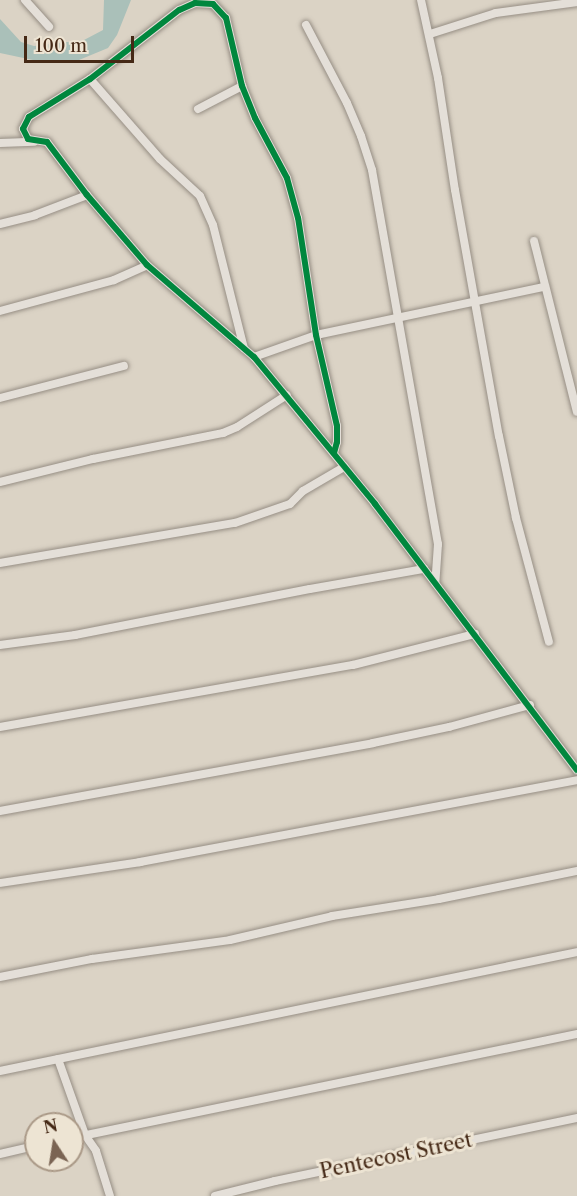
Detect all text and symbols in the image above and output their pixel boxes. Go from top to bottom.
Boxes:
scale bar [27,24,136,62]
text: 100 m [35,35,87,57]
north arrow [24,1112,84,1172]
text: N [42,1115,60,1138]
street label: Pentecost Street [318,1128,474,1184]

